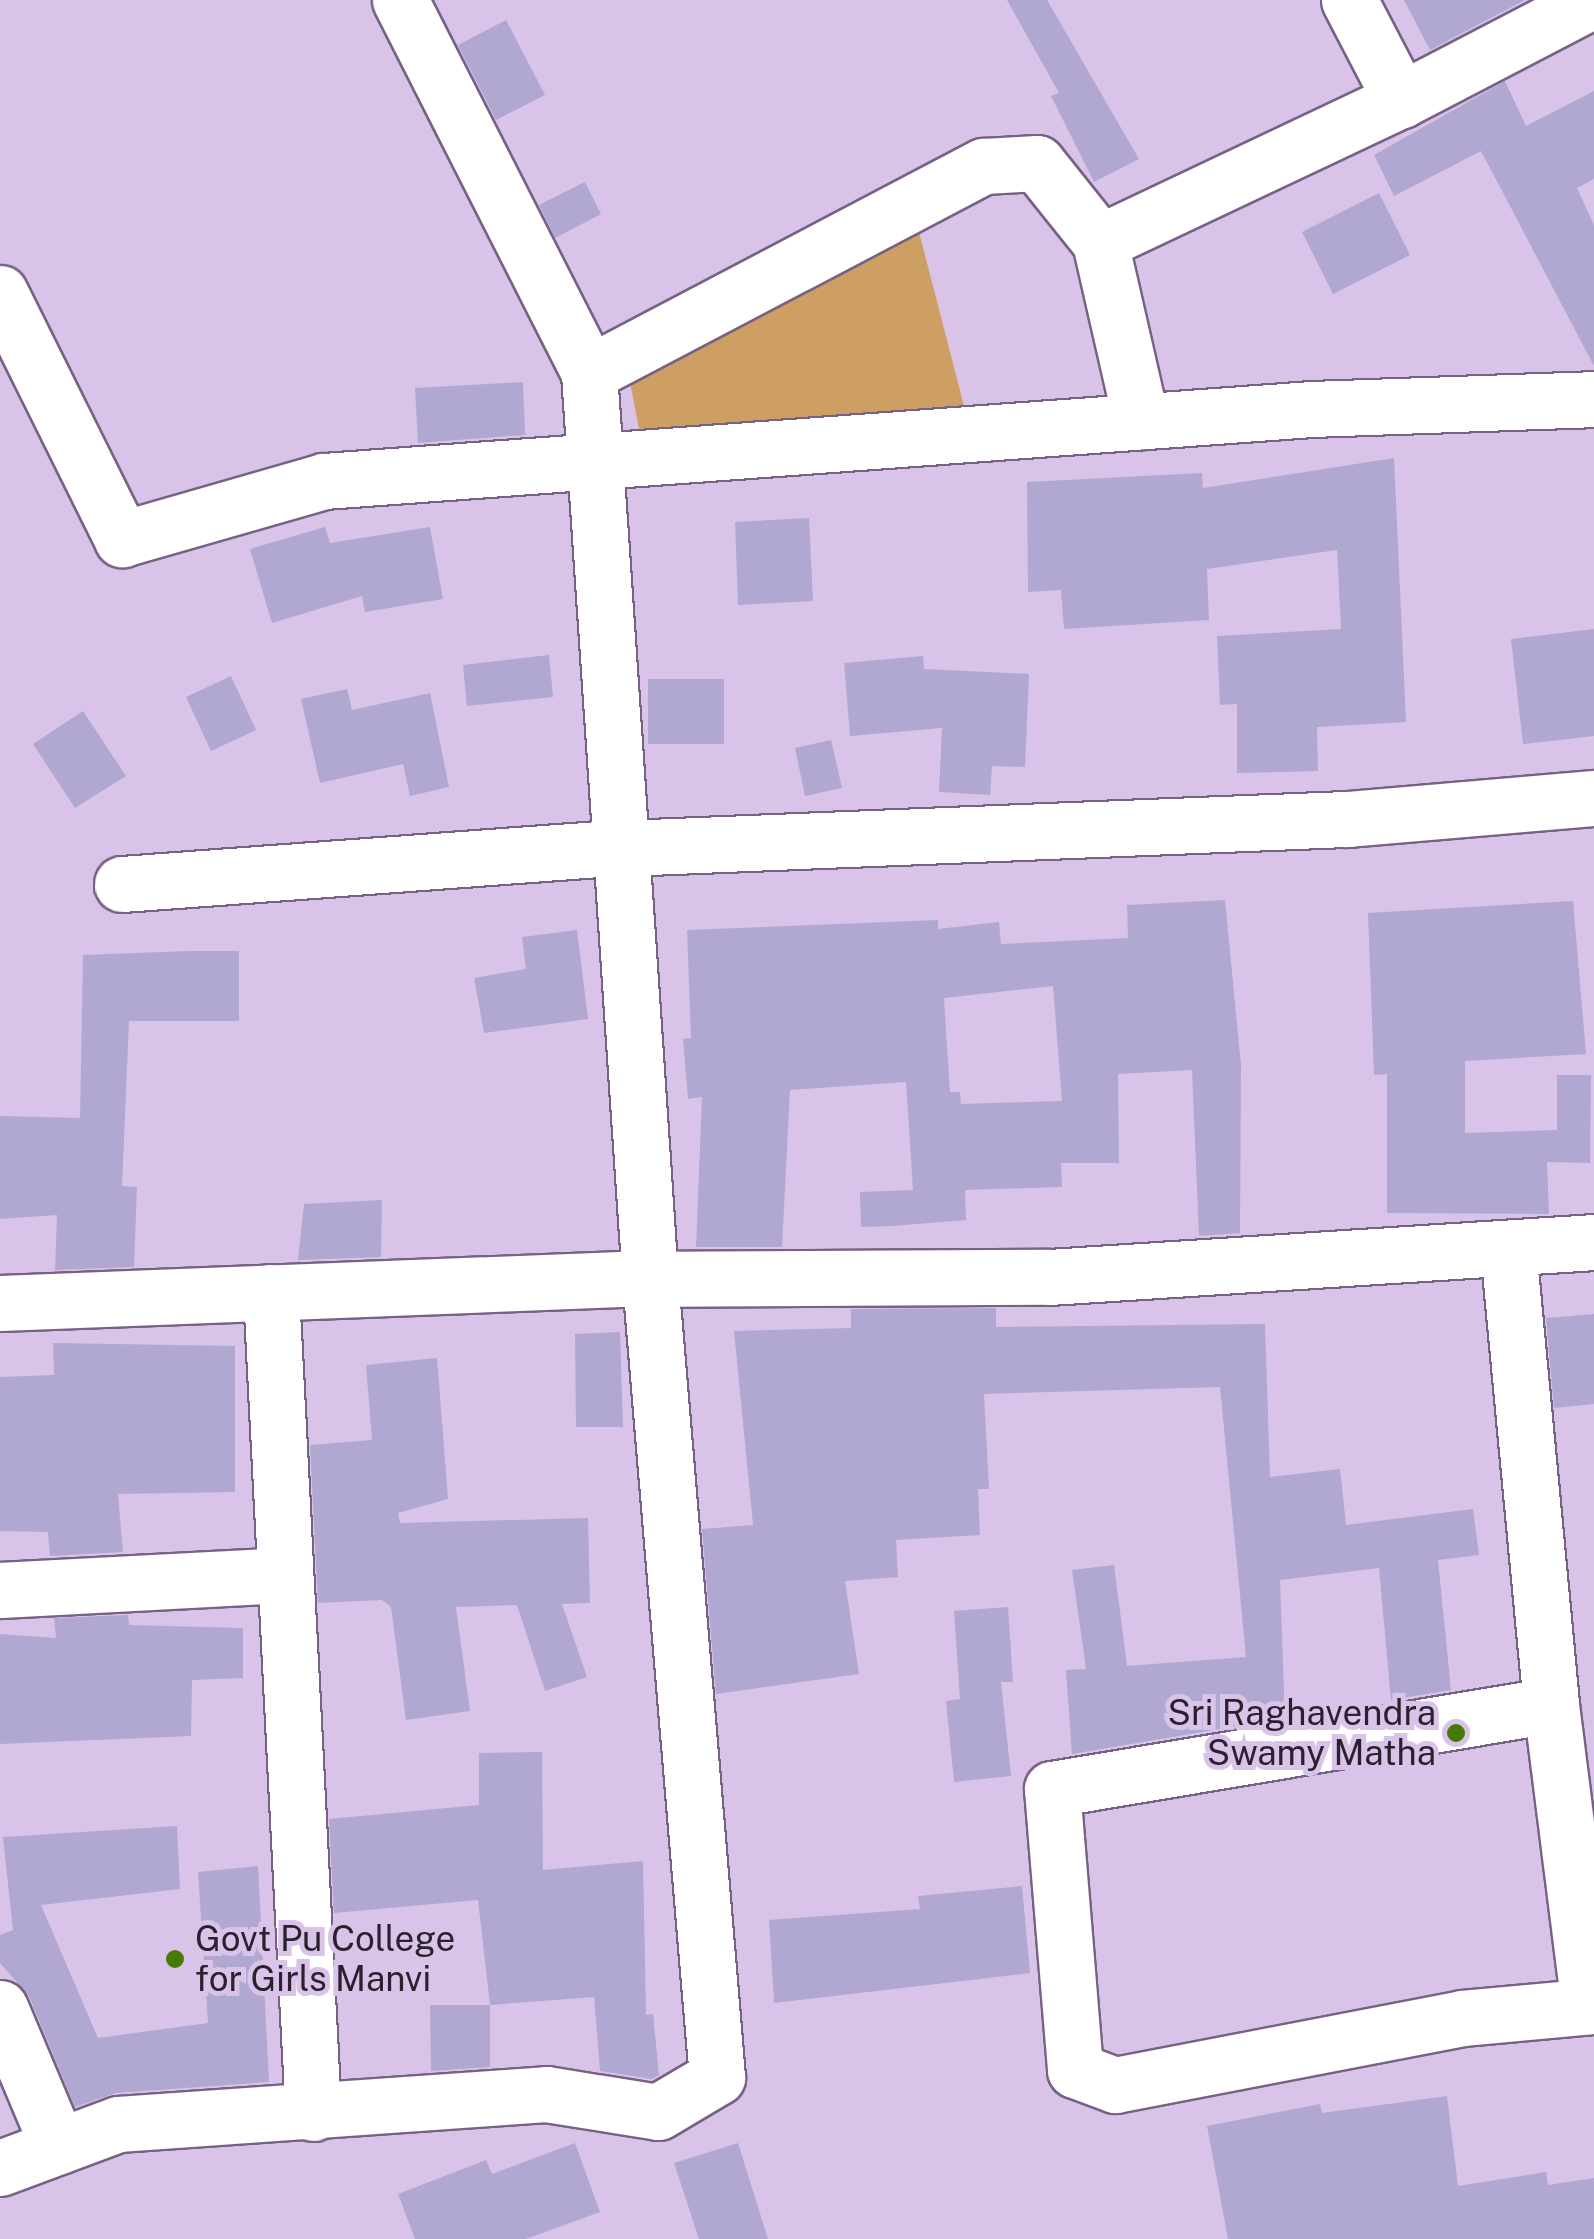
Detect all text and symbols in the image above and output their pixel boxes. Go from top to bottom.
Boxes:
place label: Sri Raghavendra Swamy Matha [1168,1692,1436,1774]
marker: Sri Raghavendra Swamy Matha [1445,1722,1467,1744]
place label: Govt Pu College for Girls Manvi [195,1918,455,2000]
marker: Govt Pu College for Girls Manvi [164,1948,186,1970]

